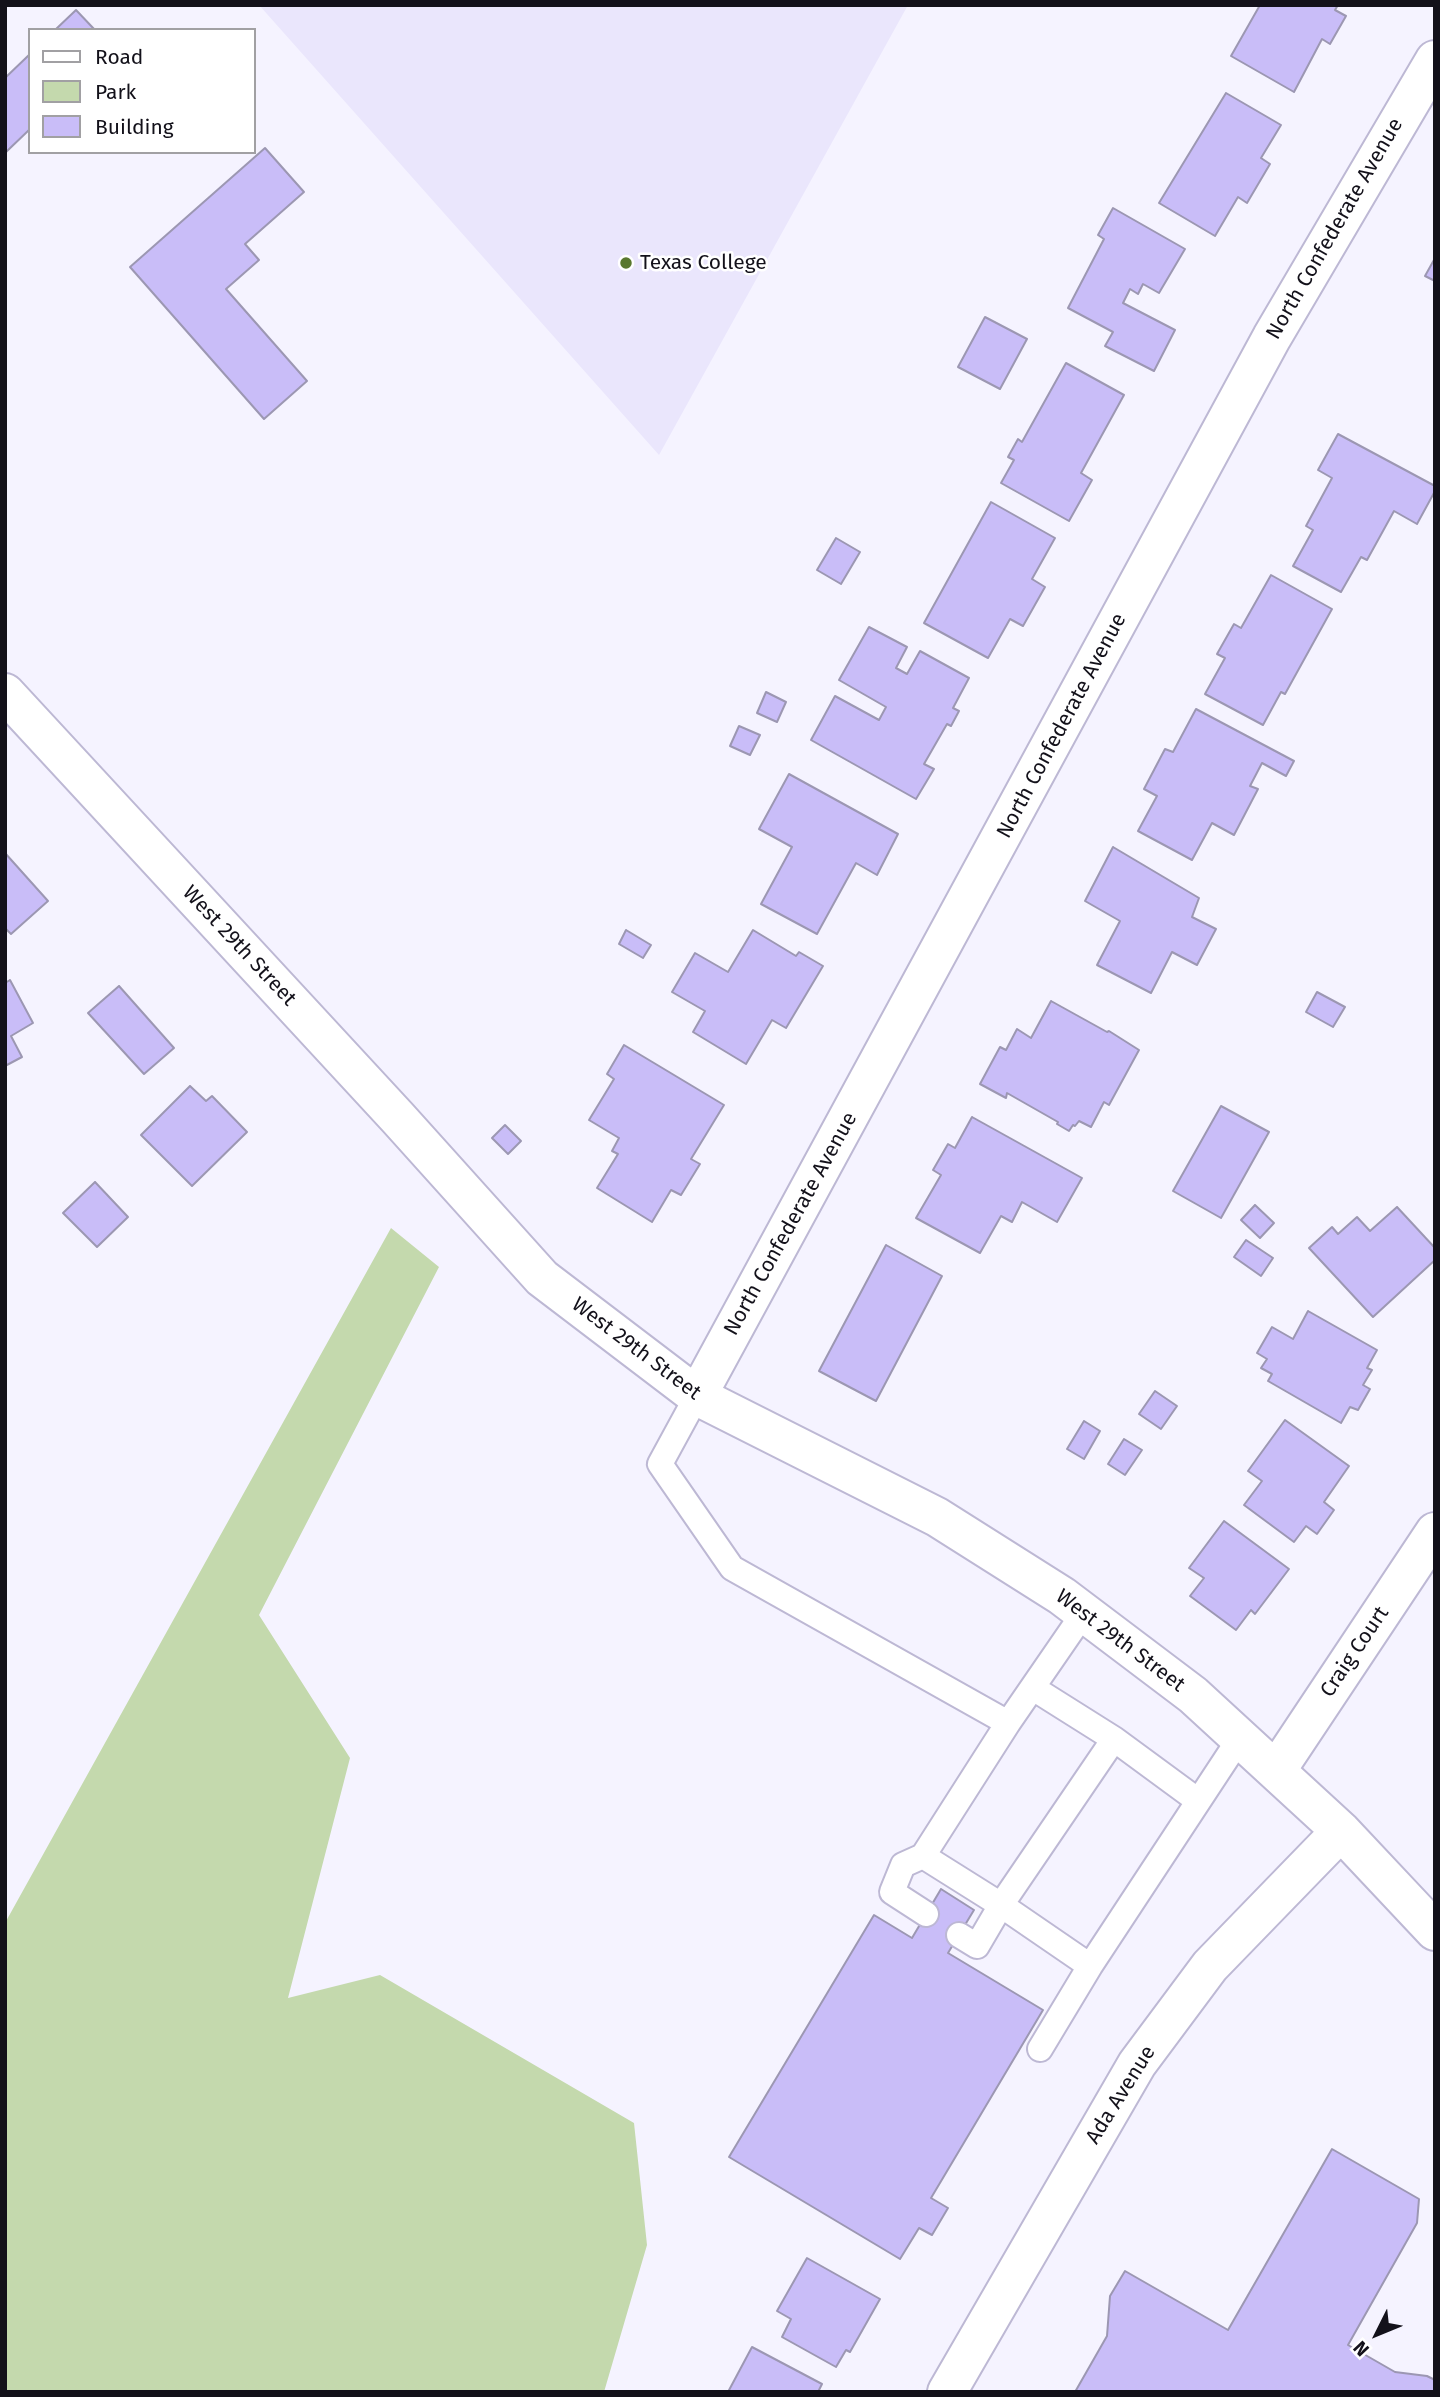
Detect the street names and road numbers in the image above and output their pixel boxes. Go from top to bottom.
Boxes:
street label: North Confederate Avenue [1261,114,1409,344]
street label: North Confederate Avenue [992,609,1132,843]
street label: West 29th Street [177,881,301,1011]
street label: North Confederate Avenue [719,1108,863,1340]
street label: West 29th Street [566,1292,706,1406]
street label: West 29th Street [1050,1584,1190,1698]
street label: Craig Court [1315,1602,1395,1702]
street label: Ada Avenue [1081,2041,1161,2149]

